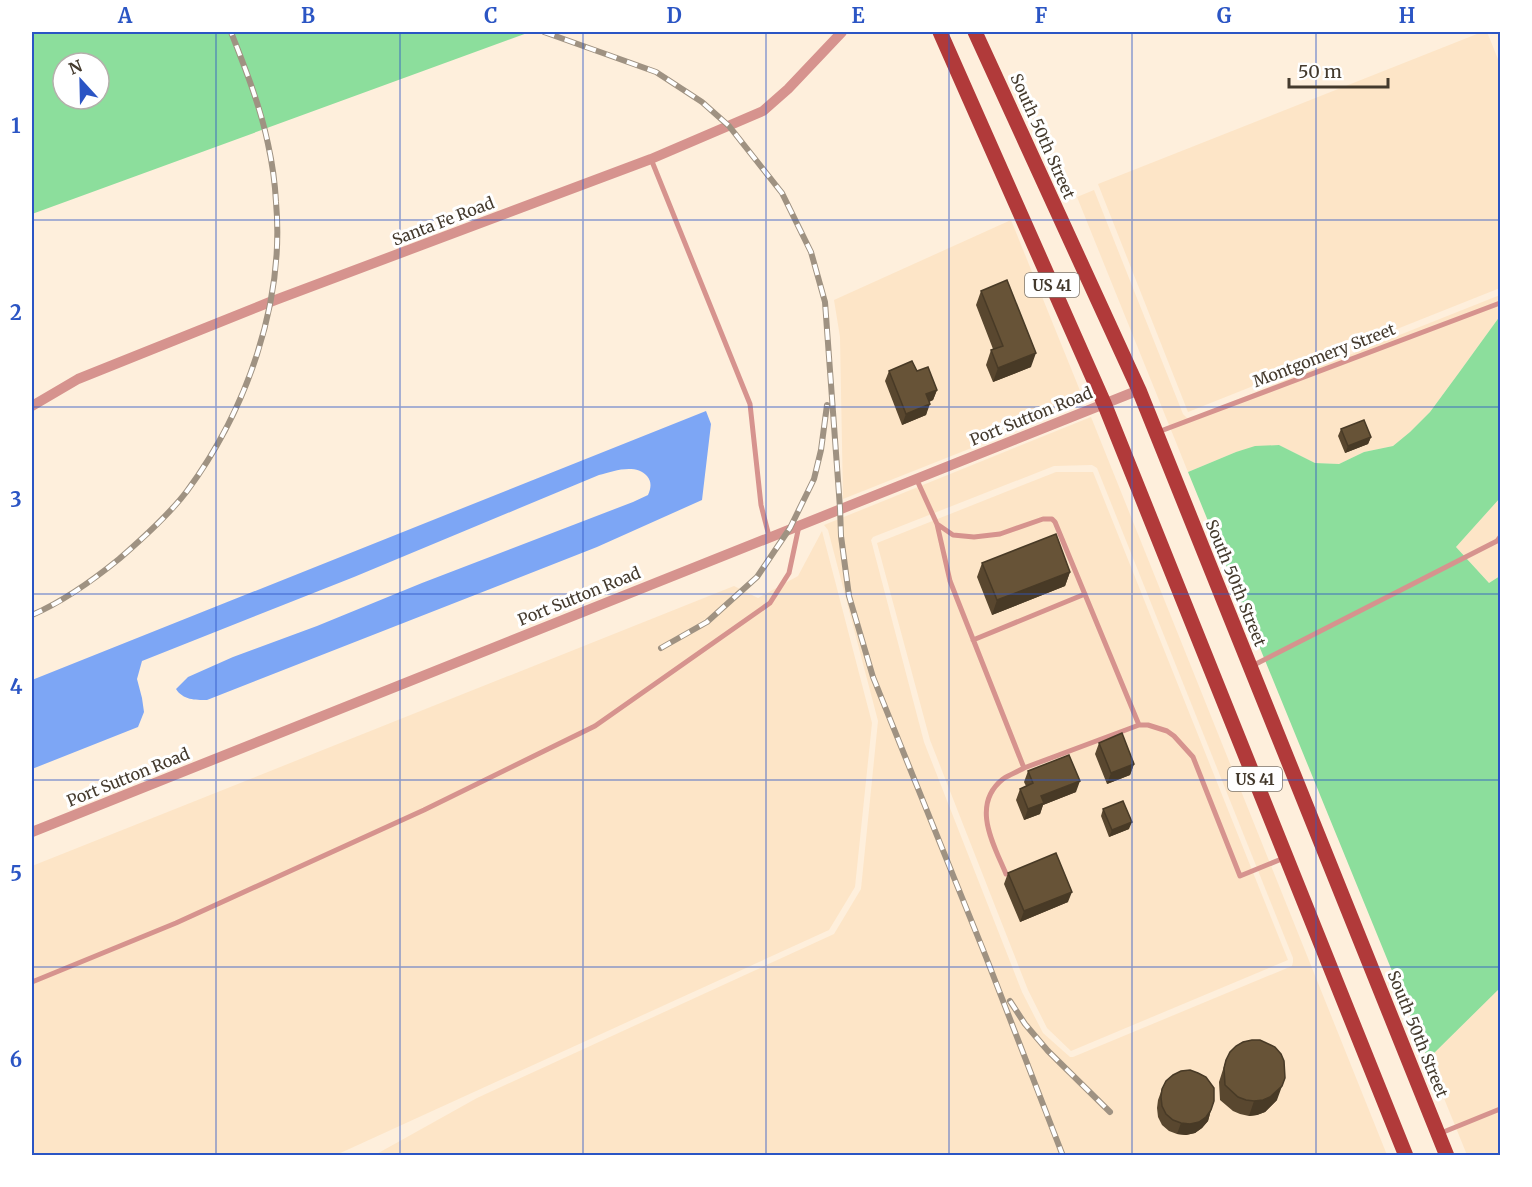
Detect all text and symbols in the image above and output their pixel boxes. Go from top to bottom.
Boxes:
text: A [117,3,133,28]
text: B [301,3,315,28]
text: C [484,3,498,28]
text: D [666,3,682,28]
text: E [851,3,865,28]
text: F [1035,3,1048,28]
text: G [1217,3,1232,28]
text: H [1399,3,1415,28]
north arrow [51,51,111,111]
scale bar [1289,51,1388,89]
text: N [66,55,85,79]
text: 50 m [1298,60,1342,83]
street label: South 50th Street [1006,70,1080,202]
text: 1 [11,113,21,138]
street label: Santa Fe Road [389,192,497,250]
road number: US 41 [1025,273,1079,297]
text: 2 [10,300,22,325]
street label: Montgomery Street [1250,318,1399,391]
street label: Port Sutton Road [967,382,1096,450]
text: 3 [10,487,22,512]
street label: South 50th Street [1201,517,1271,650]
street label: Port Sutton Road [515,562,644,630]
text: 4 [10,674,23,699]
street label: Port Sutton Road [64,743,193,811]
road number: US 41 [1228,767,1282,791]
text: 5 [10,861,22,886]
street label: South 50th Street [1383,968,1453,1101]
text: 6 [10,1047,22,1072]

